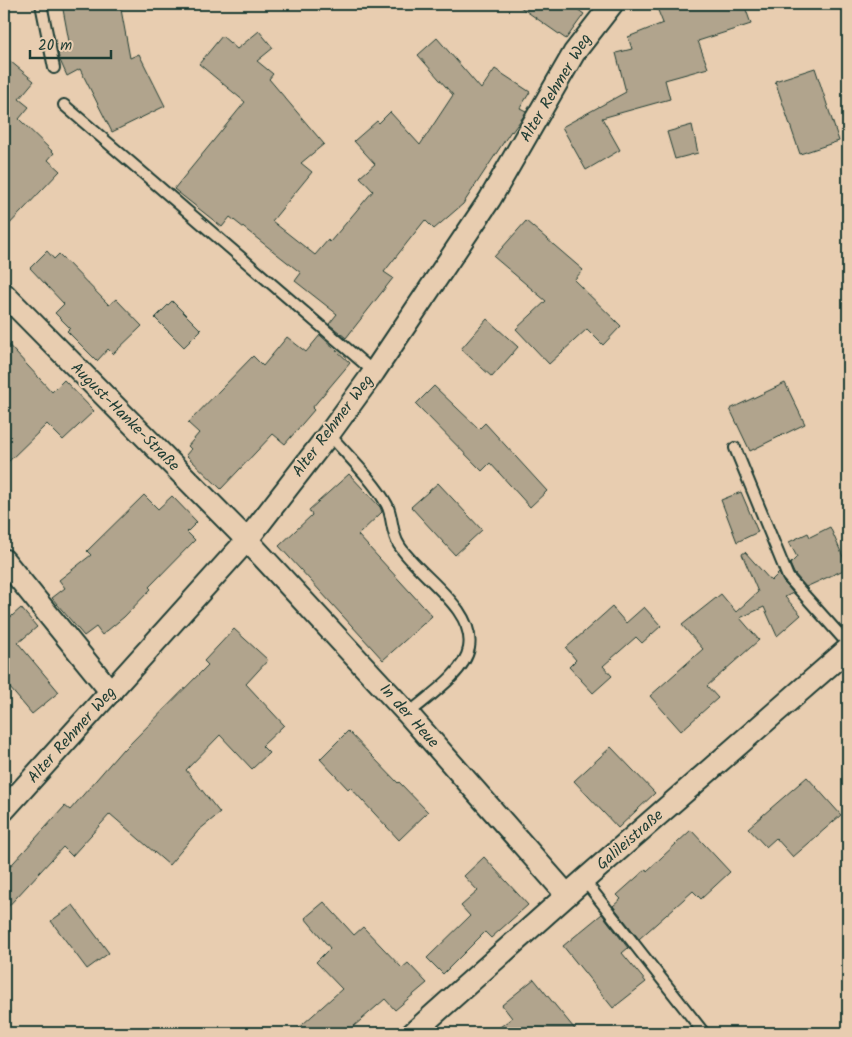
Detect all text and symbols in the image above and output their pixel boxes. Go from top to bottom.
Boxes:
scale bar [30,28,111,60]
street label: Alter Rehmer Weg [514,29,598,147]
text: 20 m [38,34,72,58]
street label: August-Hanke-Straße [65,357,185,477]
street label: Alter Rehmer Weg [286,369,380,483]
street label: In der Heue [373,678,445,754]
street label: Alter Rehmer Weg [22,681,122,789]
street label: Galileistraße [591,804,669,876]

